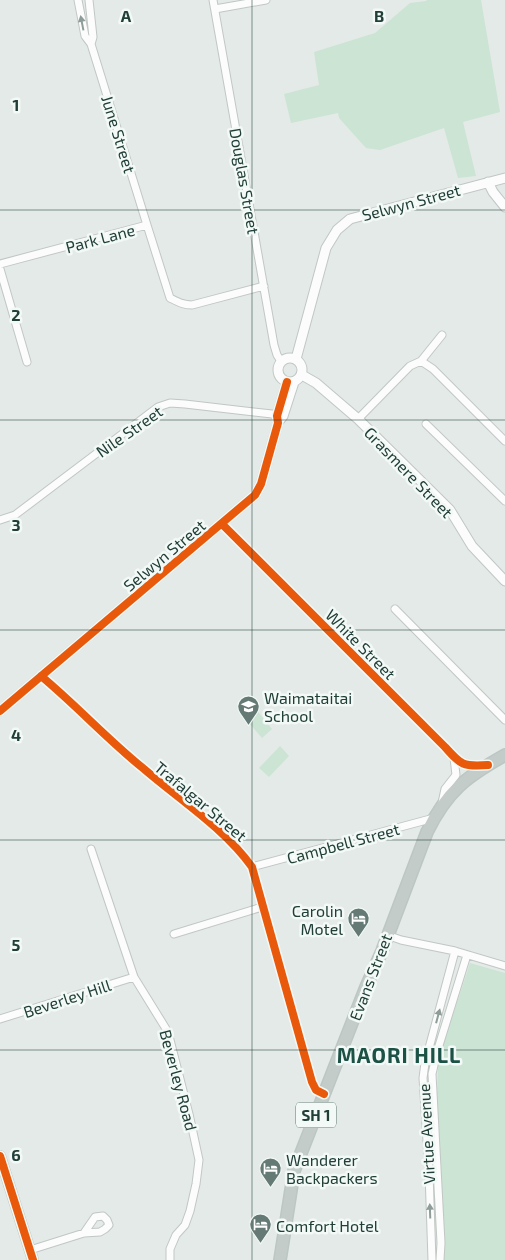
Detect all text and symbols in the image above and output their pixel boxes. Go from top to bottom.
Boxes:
text: A [121,6,132,25]
text: B [374,6,384,25]
one-way arrow [78,15,86,31]
street label: June Street [98,93,140,175]
text: 1 [13,95,19,114]
street label: Douglas Street [226,126,264,236]
street label: Selwyn Street [360,180,462,224]
street label: Park Lane [63,220,137,256]
text: 2 [11,305,21,324]
street label: Nile Street [92,401,166,461]
street label: Grasmere Street [361,423,457,521]
text: 3 [11,515,21,534]
street label: Selwyn Street [119,515,209,595]
street label: White Street [322,605,400,683]
place label: Waimataitai School [264,688,352,725]
school or university icon: Waimataitai School [236,694,260,725]
text: 4 [11,725,21,744]
street label: Trafalgar Street [151,757,251,845]
street label: Campbell Street [284,819,402,867]
place label: Carolin Motel [292,901,343,938]
hotel icon: Carolin Motel [347,907,371,938]
street label: Evans Street [345,931,395,1023]
text: 5 [12,935,21,954]
street label: Beverley Hill [21,975,113,1021]
one-way arrow [434,1008,442,1023]
street label: Beverley Road [156,1027,202,1133]
district label: MAORI HILL [337,1042,461,1067]
street label: Virtue Avenue [414,1083,438,1185]
road number: SH 1 [296,1102,336,1128]
text: 6 [11,1145,21,1164]
place label: Wanderer Backpackers [286,1150,378,1187]
hotel icon: Wanderer Backpackers [258,1156,282,1187]
one-way arrow [426,1203,434,1219]
hotel icon: Comfort Hotel [248,1213,272,1244]
place label: Comfort Hotel [276,1216,379,1235]

